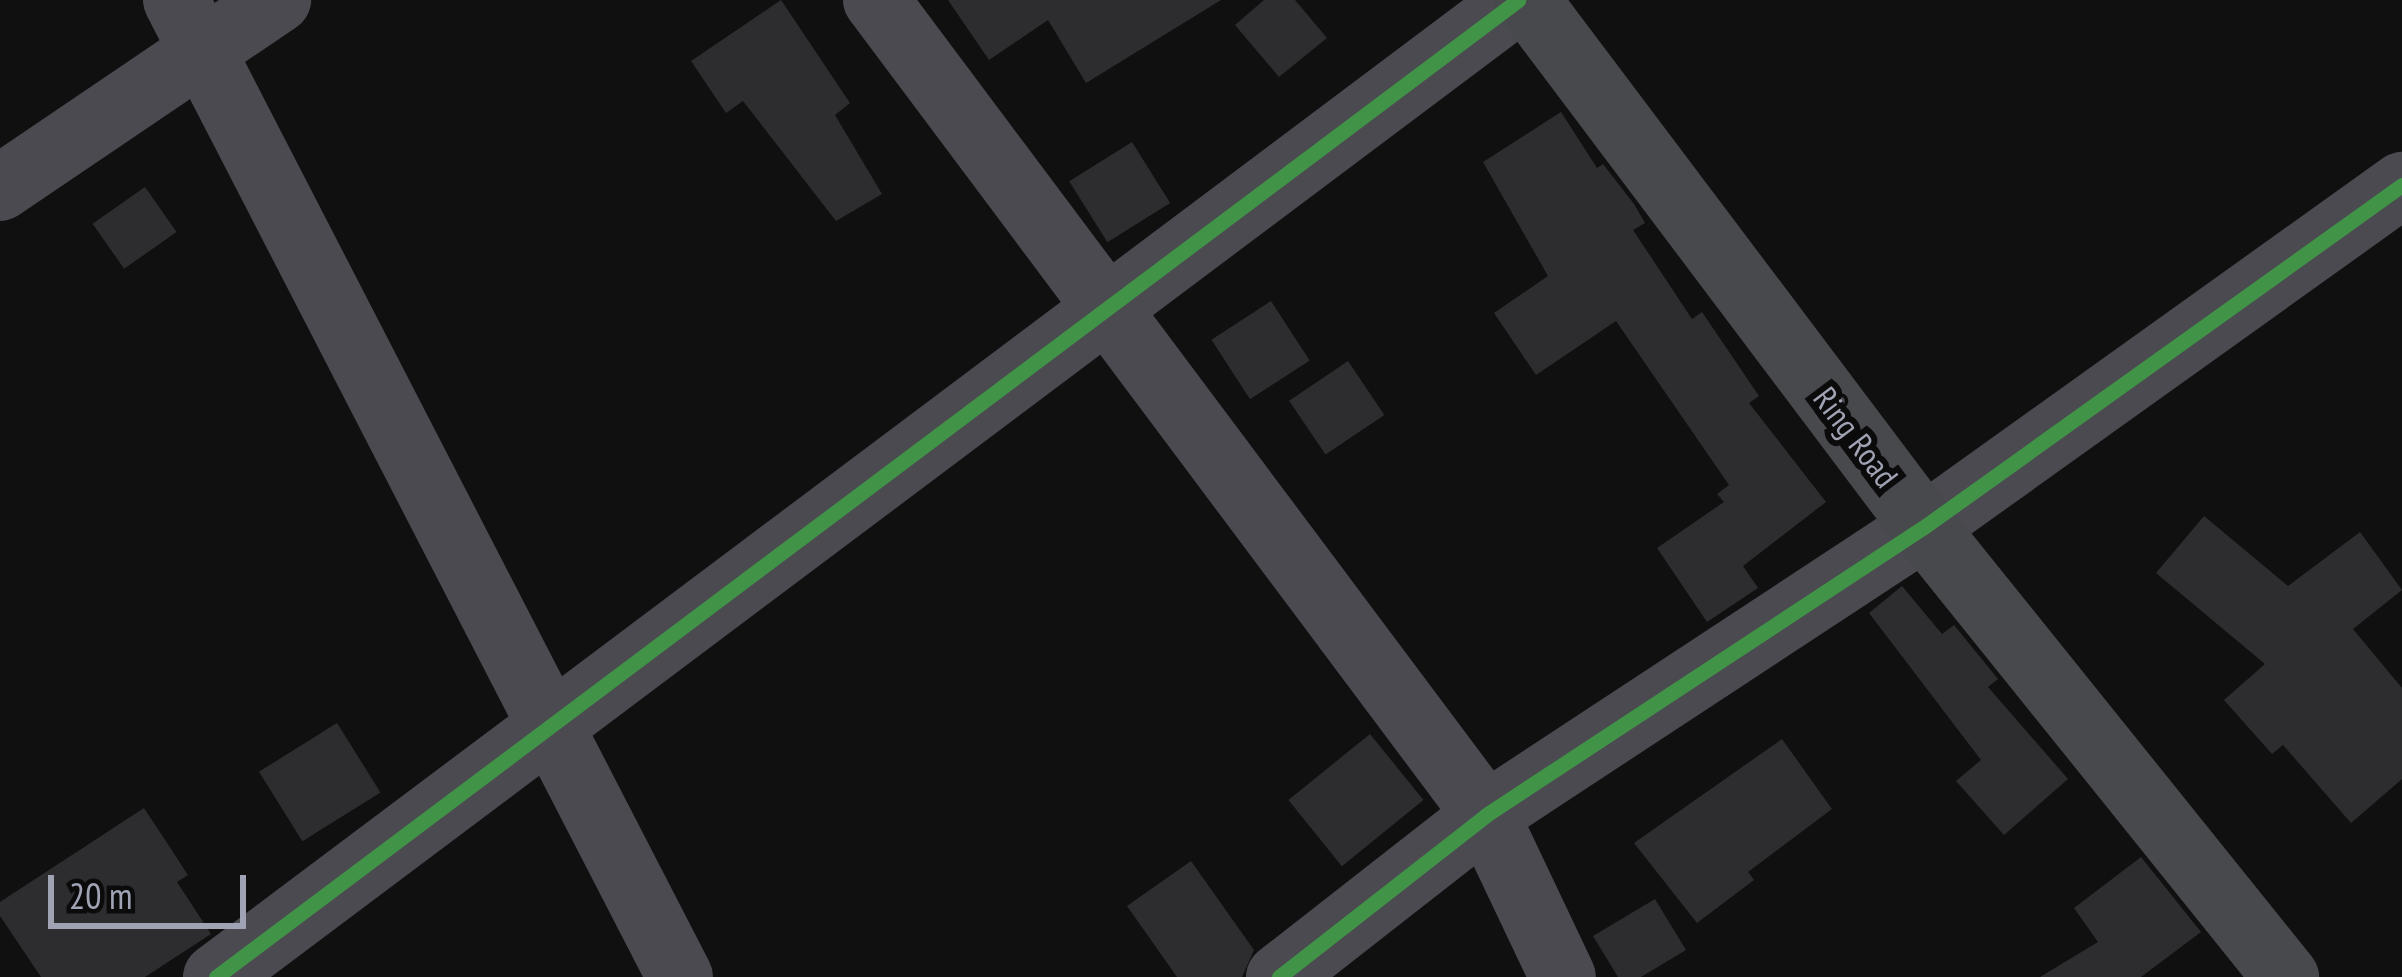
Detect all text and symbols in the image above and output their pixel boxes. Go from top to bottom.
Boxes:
street label: Ring Road [1806,379,1906,495]
scale bar [54,851,252,925]
text: 20 m [69,872,132,919]

